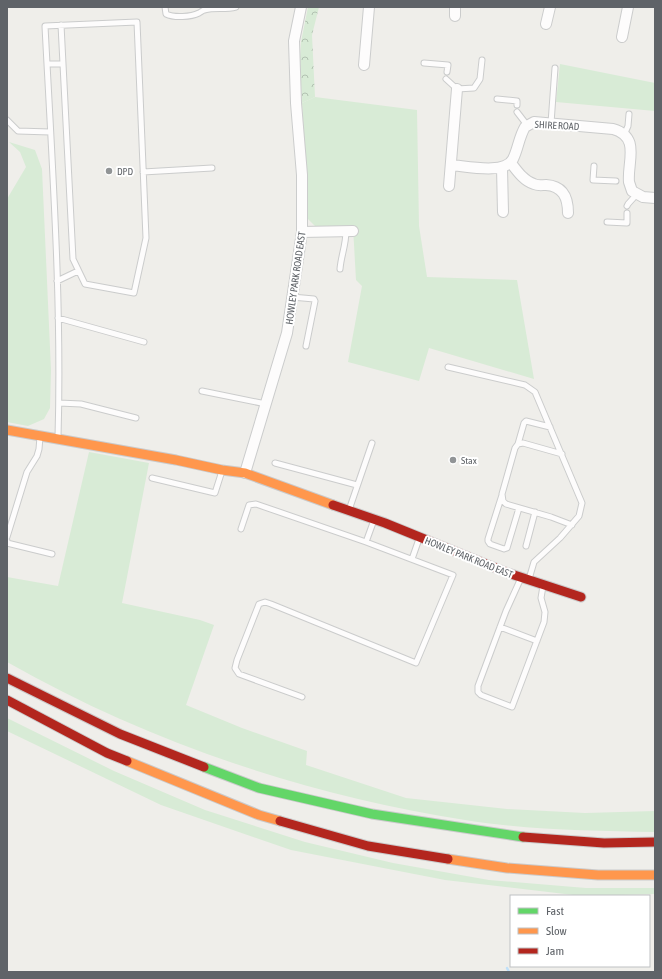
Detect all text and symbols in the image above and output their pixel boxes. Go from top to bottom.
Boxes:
street label: SHIRE ROAD [534,119,580,132]
marker: DPD [104,166,114,176]
place label: DPD [117,166,133,177]
street label: HOWLEY PARK ROAD EAST [284,230,308,325]
marker: Stax [448,455,458,465]
place label: Stax [461,455,477,466]
street label: HOWLEY PARK ROAD EAST [423,535,515,580]
legend [510,895,650,967]
text: Fast [546,904,564,918]
text: Slow [546,924,567,938]
text: Jam [546,944,564,958]

